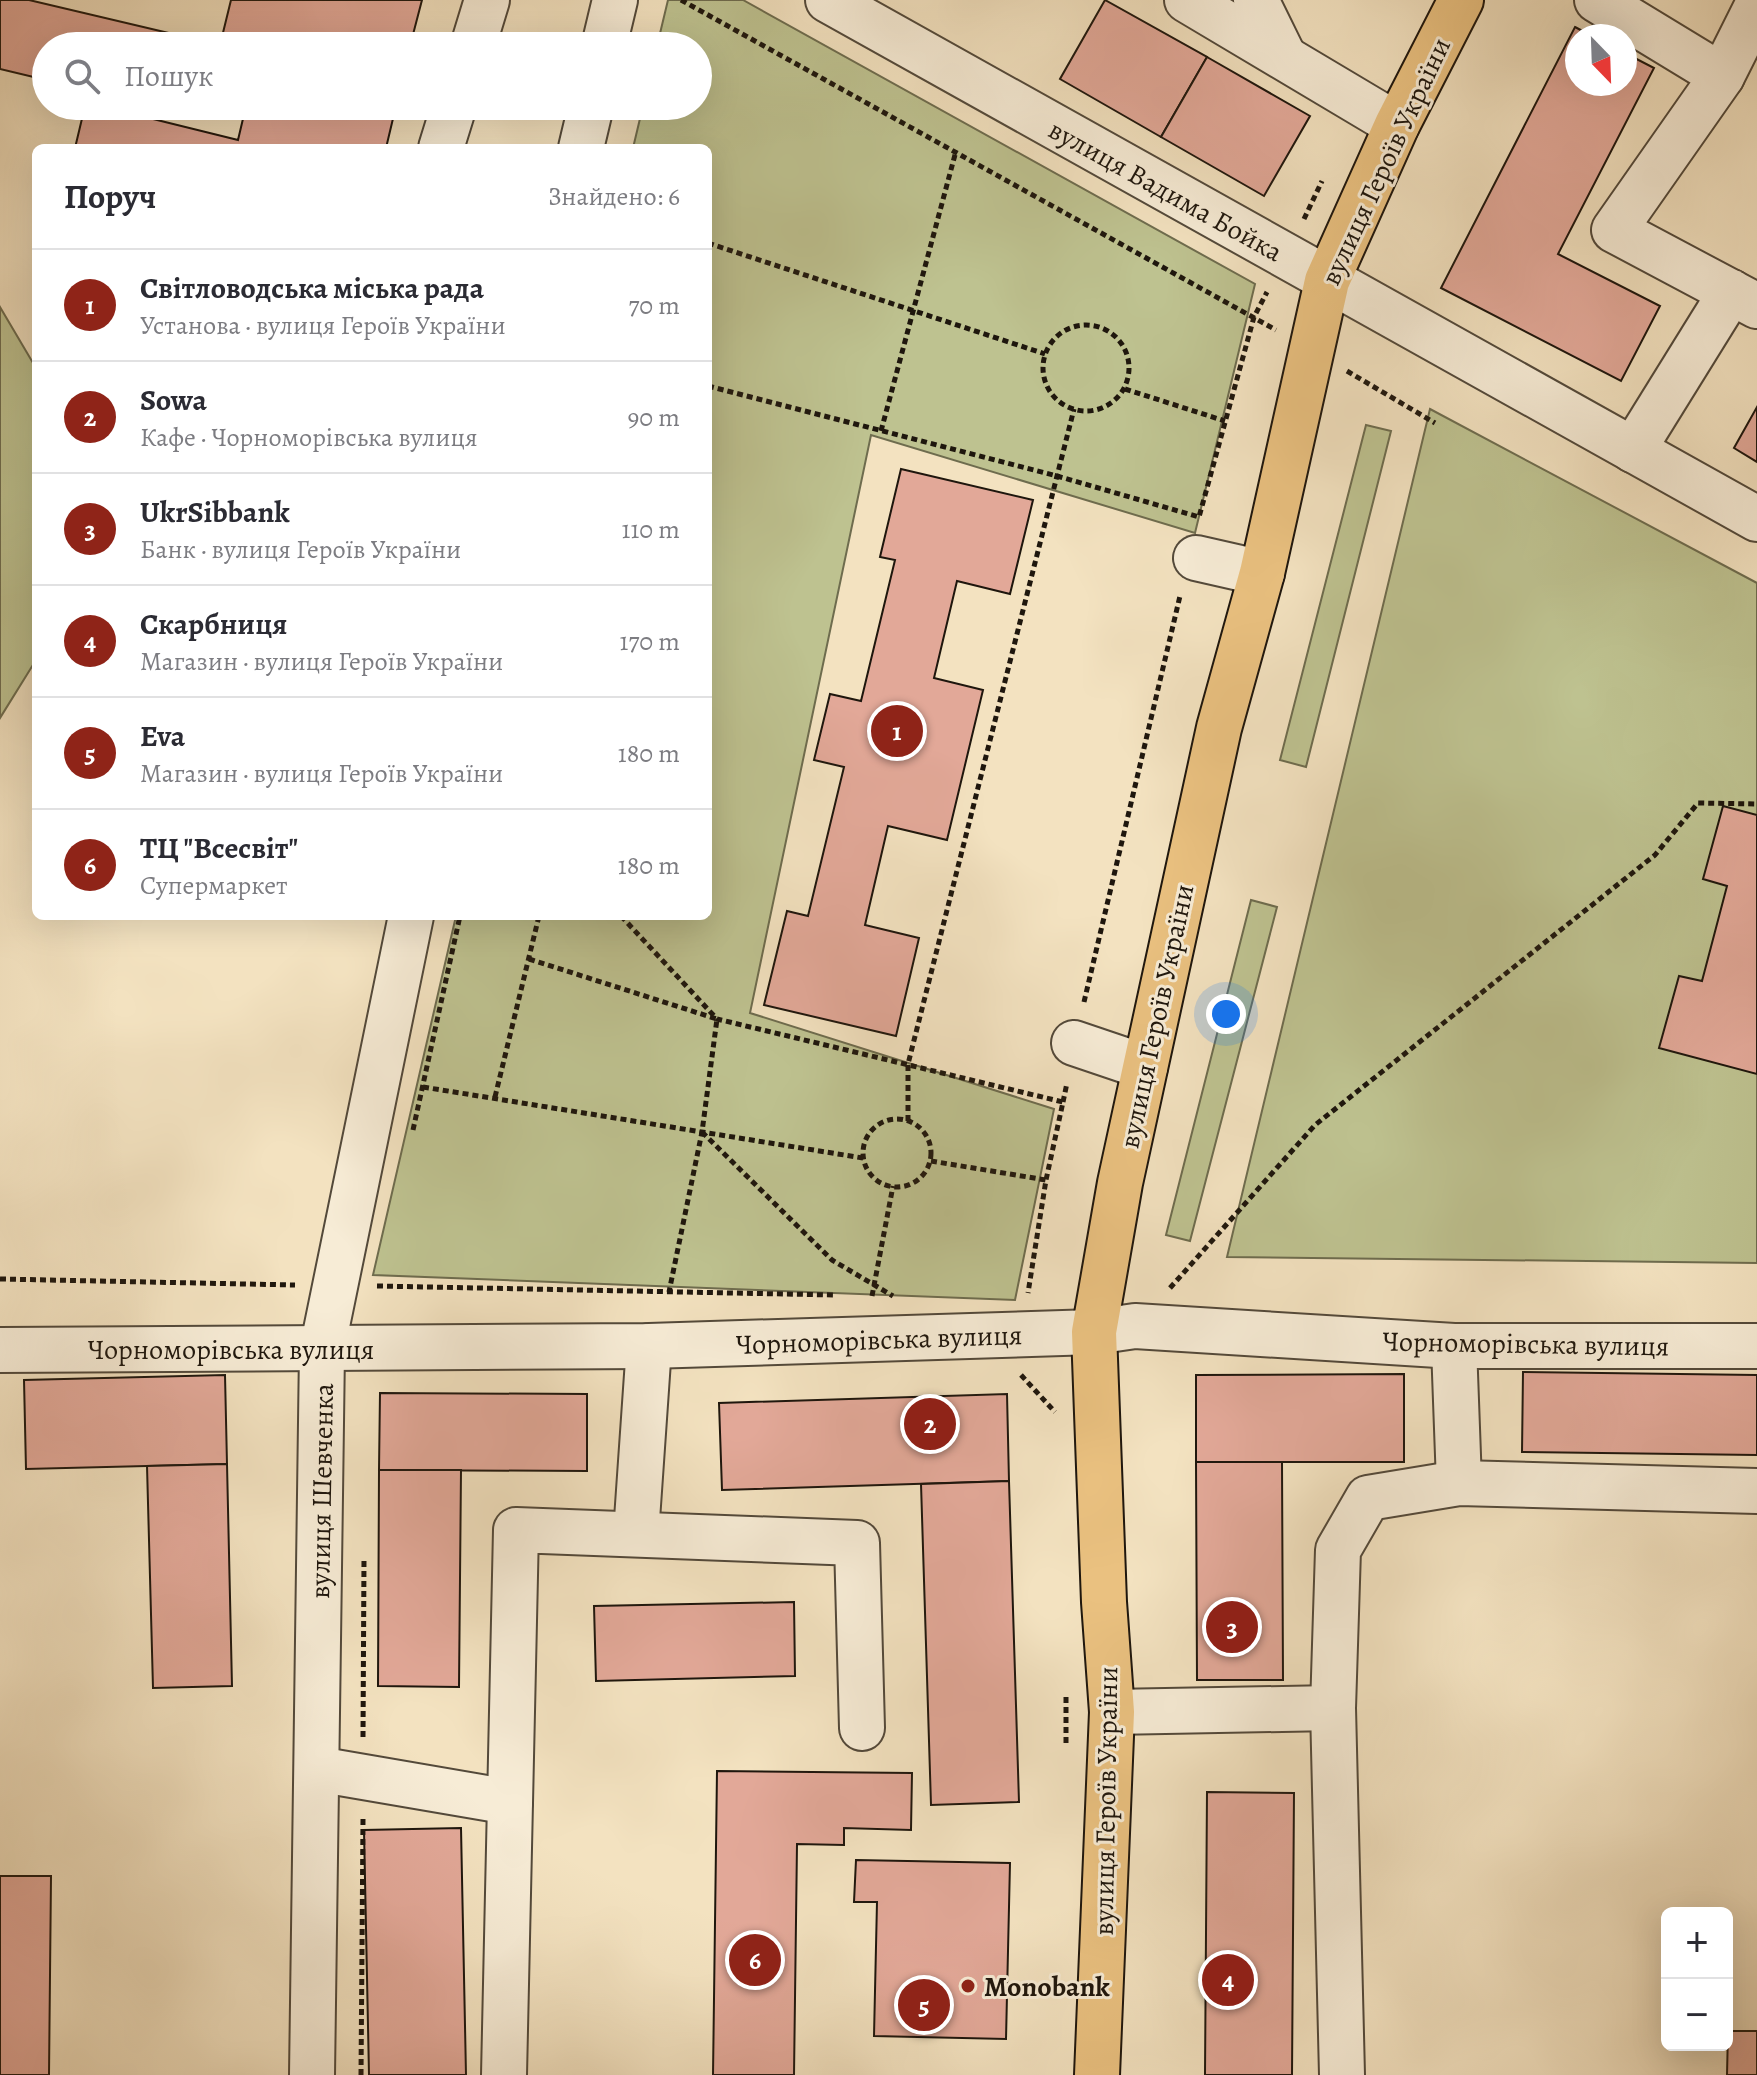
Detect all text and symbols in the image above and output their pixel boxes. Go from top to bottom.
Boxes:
north arrow [1565,24,1637,96]
street label: вулиця Героїв України [1312,31,1460,291]
search box [32,32,712,120]
icon: search [60,54,104,98]
text: Пошук [124,56,214,96]
street label: вулиця Вадима Бойка [1042,111,1289,271]
text: Поруч [64,173,156,220]
text: Знайдено: 6 [548,179,680,214]
text: Світловодська міська рада [140,268,484,308]
text: 1 [85,288,95,323]
text: 70 m [628,288,680,323]
text: Установа · вулиця Героїв України [140,308,506,343]
text: Sowa [140,380,207,420]
text: 2 [84,400,96,435]
text: 90 m [628,400,680,435]
text: Кафе · Чорноморівська вулиця [140,420,478,455]
text: UkrSibbank [140,492,290,532]
text: 3 [84,512,96,547]
text: 110 m [622,512,680,547]
text: Банк · вулиця Героїв України [140,532,461,567]
text: Скарбниця [140,604,287,644]
text: 4 [84,624,96,659]
text: 170 m [620,624,680,659]
text: Магазин · вулиця Героїв України [140,644,503,679]
pin: 1 [871,701,923,761]
text: Eva [140,716,185,756]
text: 5 [84,736,96,771]
text: 180 m [618,736,680,771]
text: Магазин · вулиця Героїв України [140,756,503,791]
text: ТЦ "Всесвіт" [140,828,298,868]
text: 6 [84,848,96,883]
text: 180 m [618,848,680,883]
text: Супермаркет [140,868,288,903]
street label: вулиця Героїв України [1110,881,1204,1152]
your location [1206,994,1246,1034]
street label: Чорноморівська вулиця [735,1316,1023,1364]
street label: Чорноморівська вулиця [1382,1323,1670,1365]
street label: Чорноморівська вулиця [88,1331,374,1369]
street label: вулиця Шевченка [301,1383,343,1599]
pin: 2 [904,1394,956,1454]
pin: 3 [1206,1597,1258,1657]
street label: вулиця Героїв України [1085,1666,1127,1936]
map controls [1661,1907,1733,2051]
button: + [1661,1907,1733,1979]
pin: 6 [729,1930,781,1990]
pin: 4 [1202,1950,1254,2010]
place label: Monobank [984,1968,1110,2006]
pin: 5 [898,1975,950,2035]
marker: Monobank [959,1977,977,1995]
button: − [1661,1979,1733,2051]

